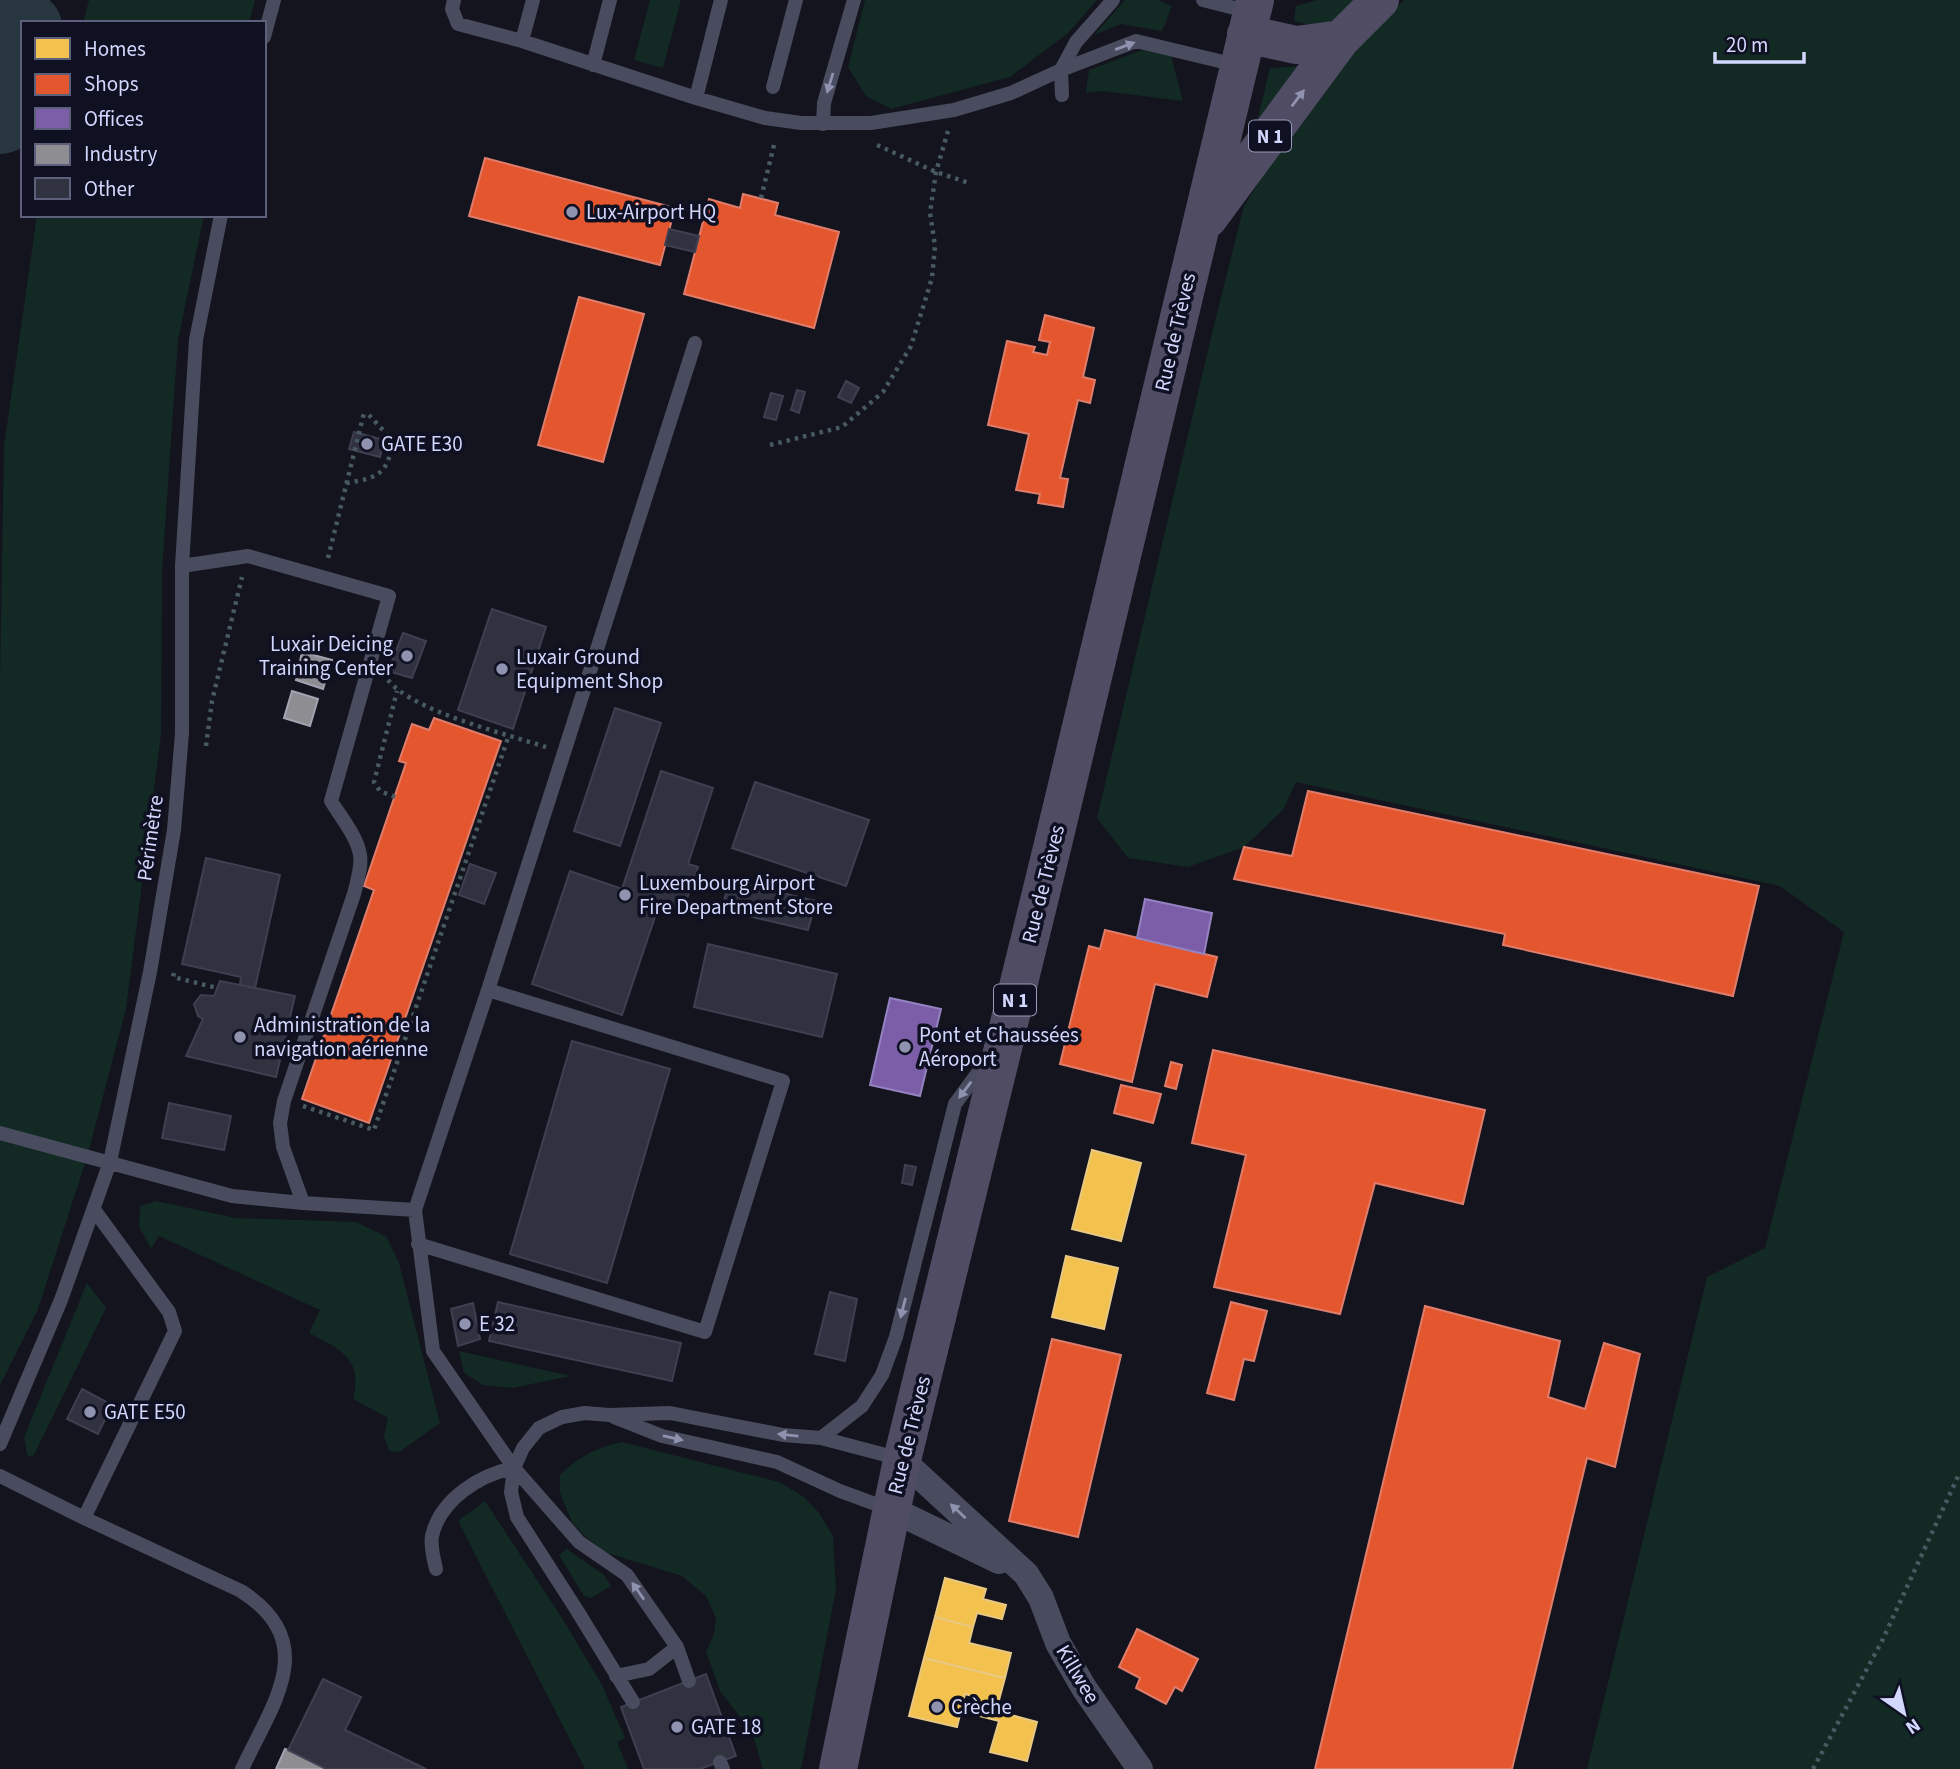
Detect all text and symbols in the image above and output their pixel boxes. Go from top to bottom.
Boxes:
legend [21,21,266,217]
scale bar [1715,21,1804,65]
text: 20 m [1726,30,1768,60]
text: Homes [84,34,146,64]
one-way arrow [1114,40,1135,51]
text: Shops [84,69,139,99]
one-way arrow [825,73,835,94]
one-way arrow [1290,89,1304,107]
text: Offices [84,104,144,134]
road number: N 1 [1249,120,1291,152]
text: Industry [84,139,157,169]
text: Other [84,174,135,204]
place label: Lux-Airport HQ [586,197,716,227]
marker: Lux-Airport HQ [564,204,580,220]
street label: Rue de Trèves [1147,269,1203,394]
place label: GATE E30 [381,429,463,459]
marker: GATE E30 [359,436,375,452]
place label: Luxair Deicing Training Center [259,629,394,683]
place label: Luxair Ground Equipment Shop [516,642,663,696]
marker: Luxair Deicing Training Center [399,648,415,664]
marker: Luxair Ground Equipment Shop [494,661,510,677]
street label: Périmètre [129,793,171,883]
street label: Rue de Trèves [1014,821,1072,946]
place label: Luxembourg Airport Fire Department Store [639,868,833,922]
marker: Luxembourg Airport Fire Department Store [617,887,633,903]
road number: N 1 [994,984,1036,1016]
place label: Administration de la navigation aérienne [254,1010,430,1064]
place label: Pont et Chaussées Aéroport [919,1020,1079,1074]
marker: Administration de la navigation aérienne [232,1029,248,1045]
marker: Pont et Chaussées Aéroport [897,1039,913,1055]
one-way arrow [958,1081,972,1100]
one-way arrow [898,1297,909,1319]
place label: E 32 [479,1309,515,1339]
marker: E 32 [457,1316,473,1332]
street label: Rue de Trèves [880,1372,938,1497]
place label: GATE E50 [104,1397,186,1427]
marker: GATE E50 [82,1404,98,1420]
one-way arrow [777,1429,799,1440]
one-way arrow [662,1433,684,1444]
one-way arrow [949,1503,967,1519]
one-way arrow [631,1582,645,1600]
street label: Killwee [1049,1639,1107,1709]
north arrow [1869,1678,1939,1748]
place label: Crèche [951,1692,1012,1722]
marker: Crèche [929,1699,945,1715]
text: N [1900,1711,1925,1741]
place label: GATE 18 [691,1712,762,1742]
marker: GATE 18 [669,1719,685,1735]

